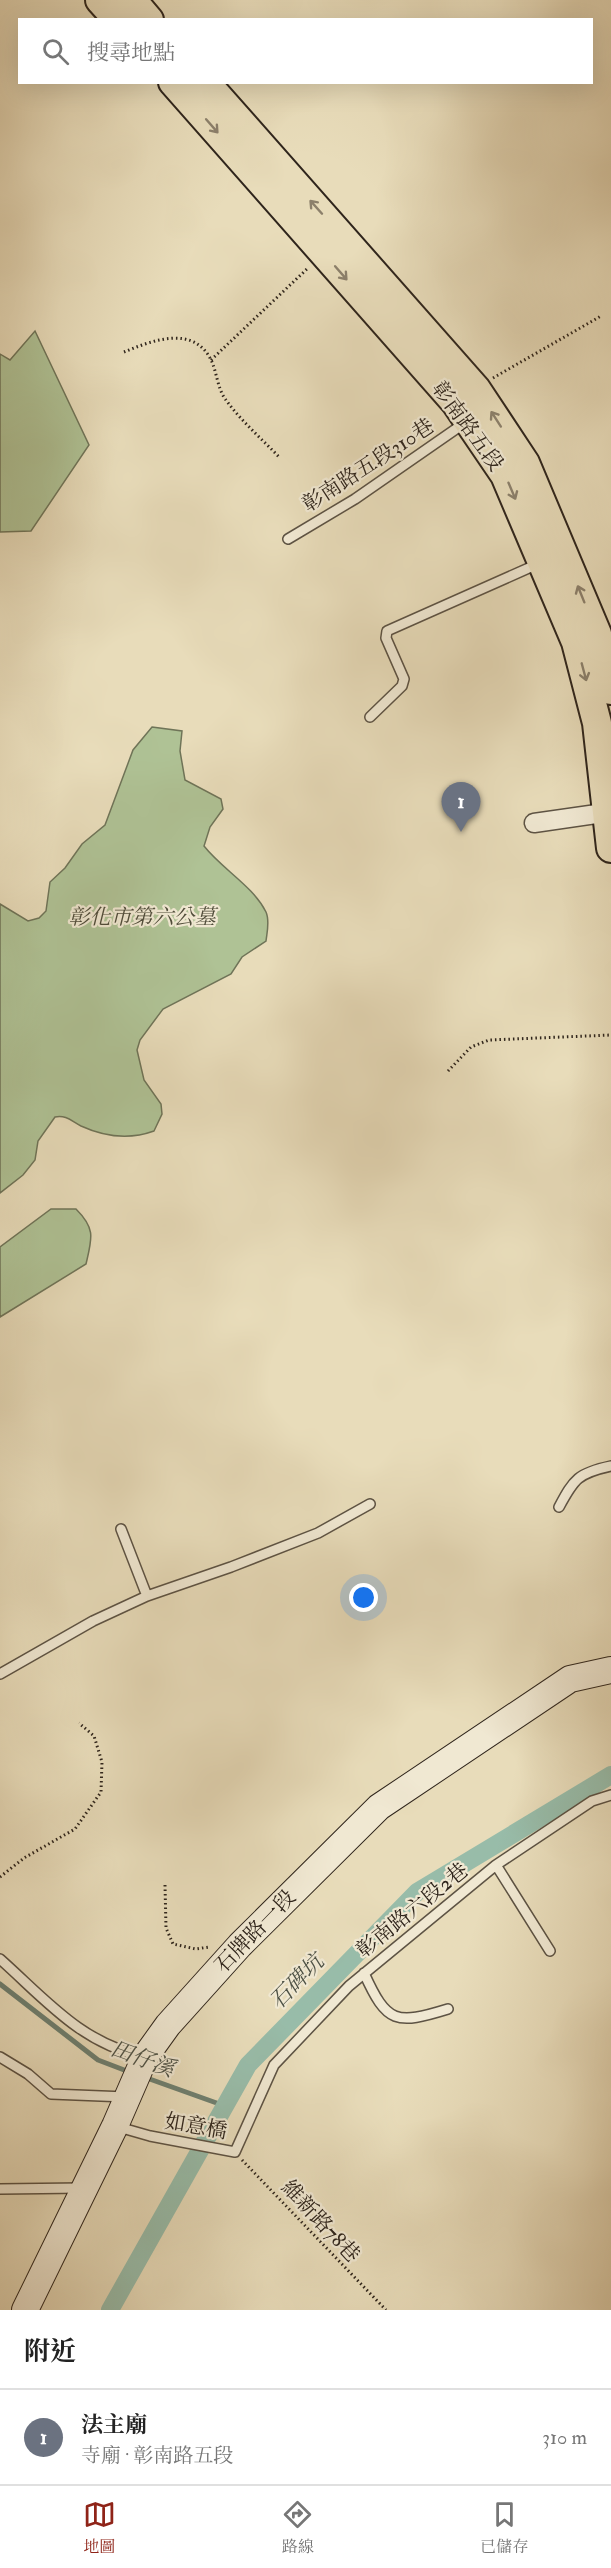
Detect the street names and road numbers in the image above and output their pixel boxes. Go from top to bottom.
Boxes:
street label: 彰南路五段 [426,376,509,477]
street label: 彰南路五段310巷 [297,413,439,518]
street label: 彰南路六段2巷 [351,1857,474,1964]
street label: 石牌路一段 [209,1884,302,1978]
street label: 如意橋 [163,2108,229,2145]
street label: 維新路78巷 [275,2174,366,2268]

